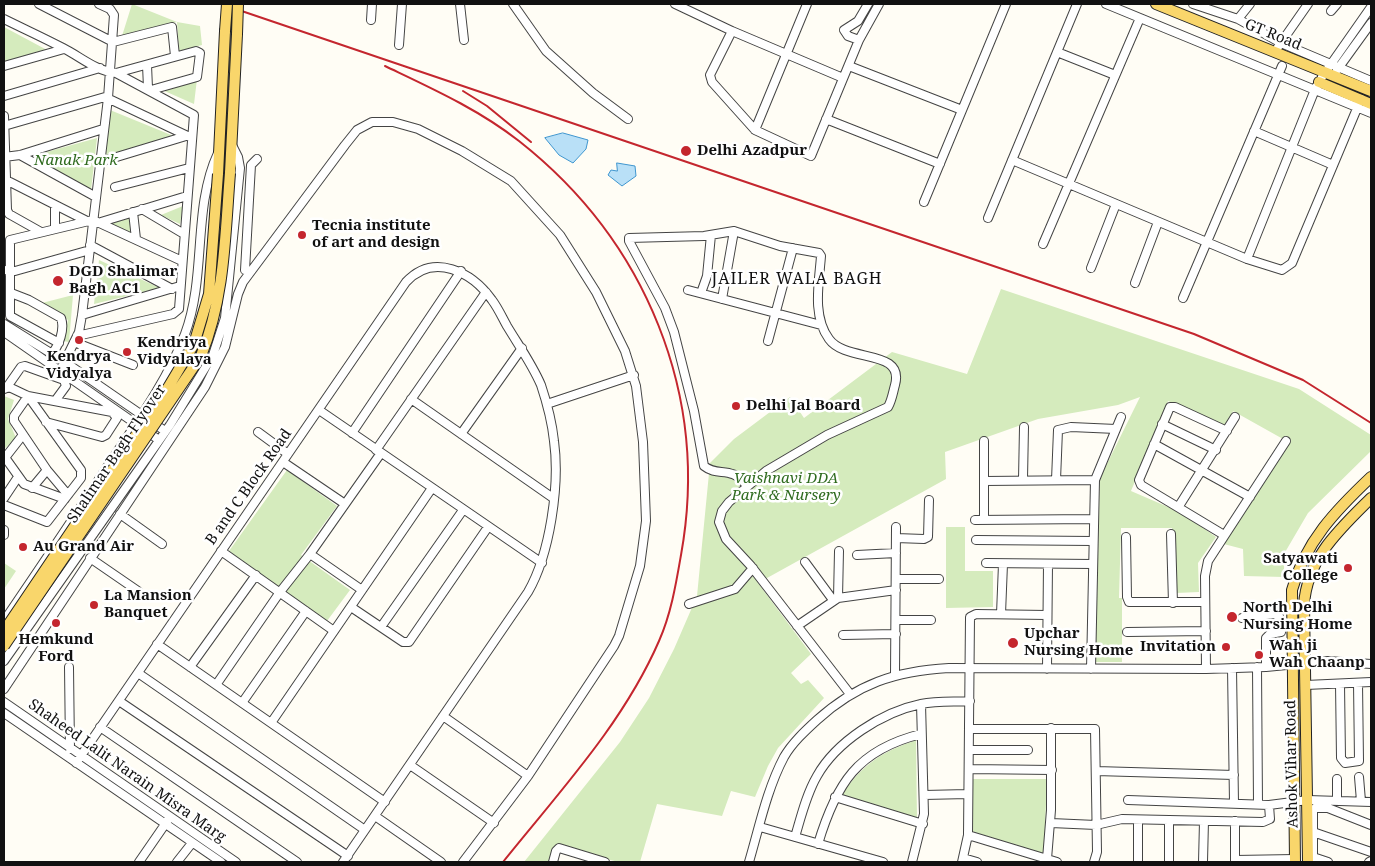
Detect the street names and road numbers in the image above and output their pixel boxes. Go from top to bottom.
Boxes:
street label: GT Road [1242,15,1304,55]
street label: Shalimar Bagh Flyover [64,381,170,527]
street label: B and C Block Road [202,426,296,548]
street label: Shaheed Lalit Narain Misra Marg [25,696,229,846]
street label: Ashok Vihar Road [1282,700,1302,828]

